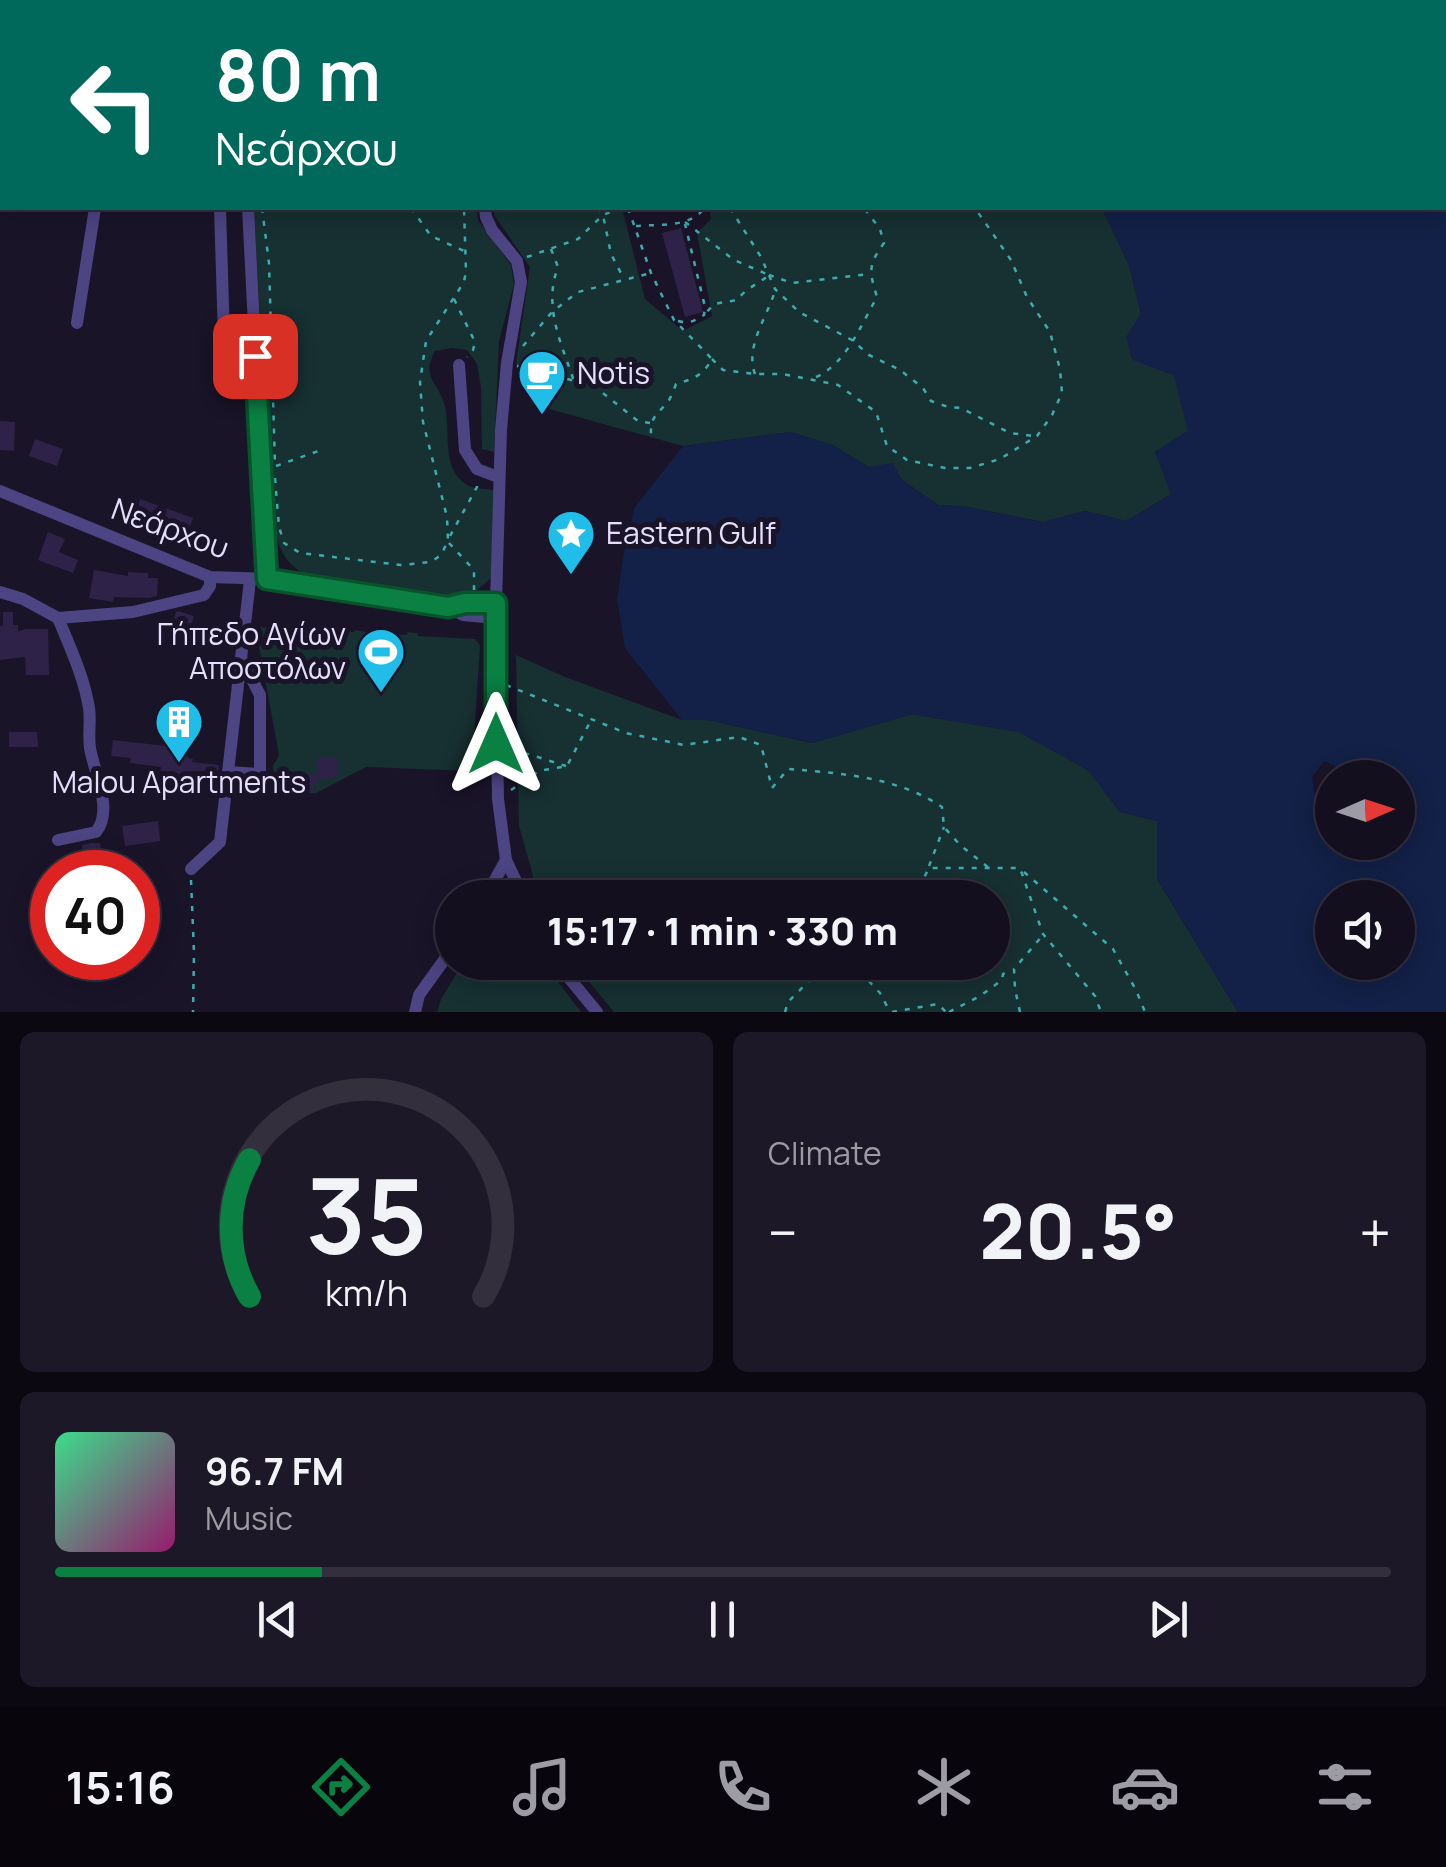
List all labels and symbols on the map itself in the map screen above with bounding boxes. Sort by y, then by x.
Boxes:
pin [213,314,298,399]
cafe icon: Notis [516,348,568,416]
place label: Notis [577,352,650,393]
street label: Νεάρχου [106,487,235,568]
place icon: Eastern Gulf [545,508,597,576]
place label: Eastern Gulf [606,512,776,553]
place label: Γήπεδο Αγίων Αποστόλων [157,613,346,688]
sports icon: Γήπεδο Αγίων Αποστόλων [355,626,407,694]
position arrow [444,692,548,796]
building icon: Malou Apartments [153,696,205,764]
north arrow [1315,760,1415,860]
place label: Malou Apartments [52,761,306,802]
speed limit sign: 40 [30,850,160,980]

